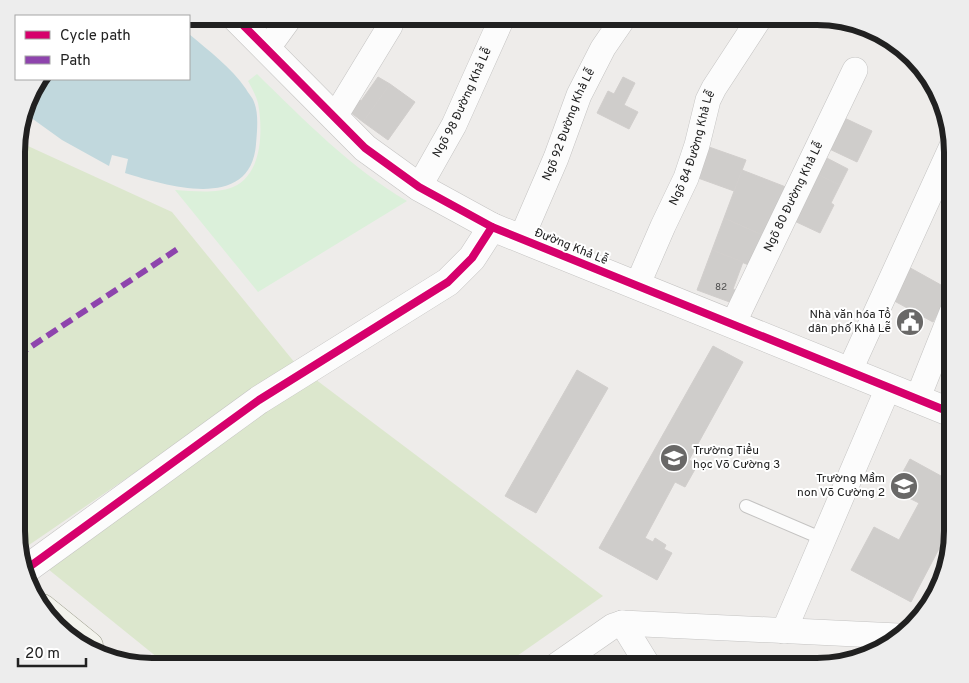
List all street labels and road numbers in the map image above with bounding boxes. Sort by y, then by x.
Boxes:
street label: Ngõ 98 Đường Khả Lễ [429,45,496,161]
street label: Ngõ 92 Đường Khả Lễ [539,66,599,184]
street label: Ngõ 84 Đường Khả Lễ [666,88,719,208]
street label: Ngõ 80 Đường Khả Lễ [761,139,827,255]
street label: Đường Khả Lễ [532,225,610,269]

